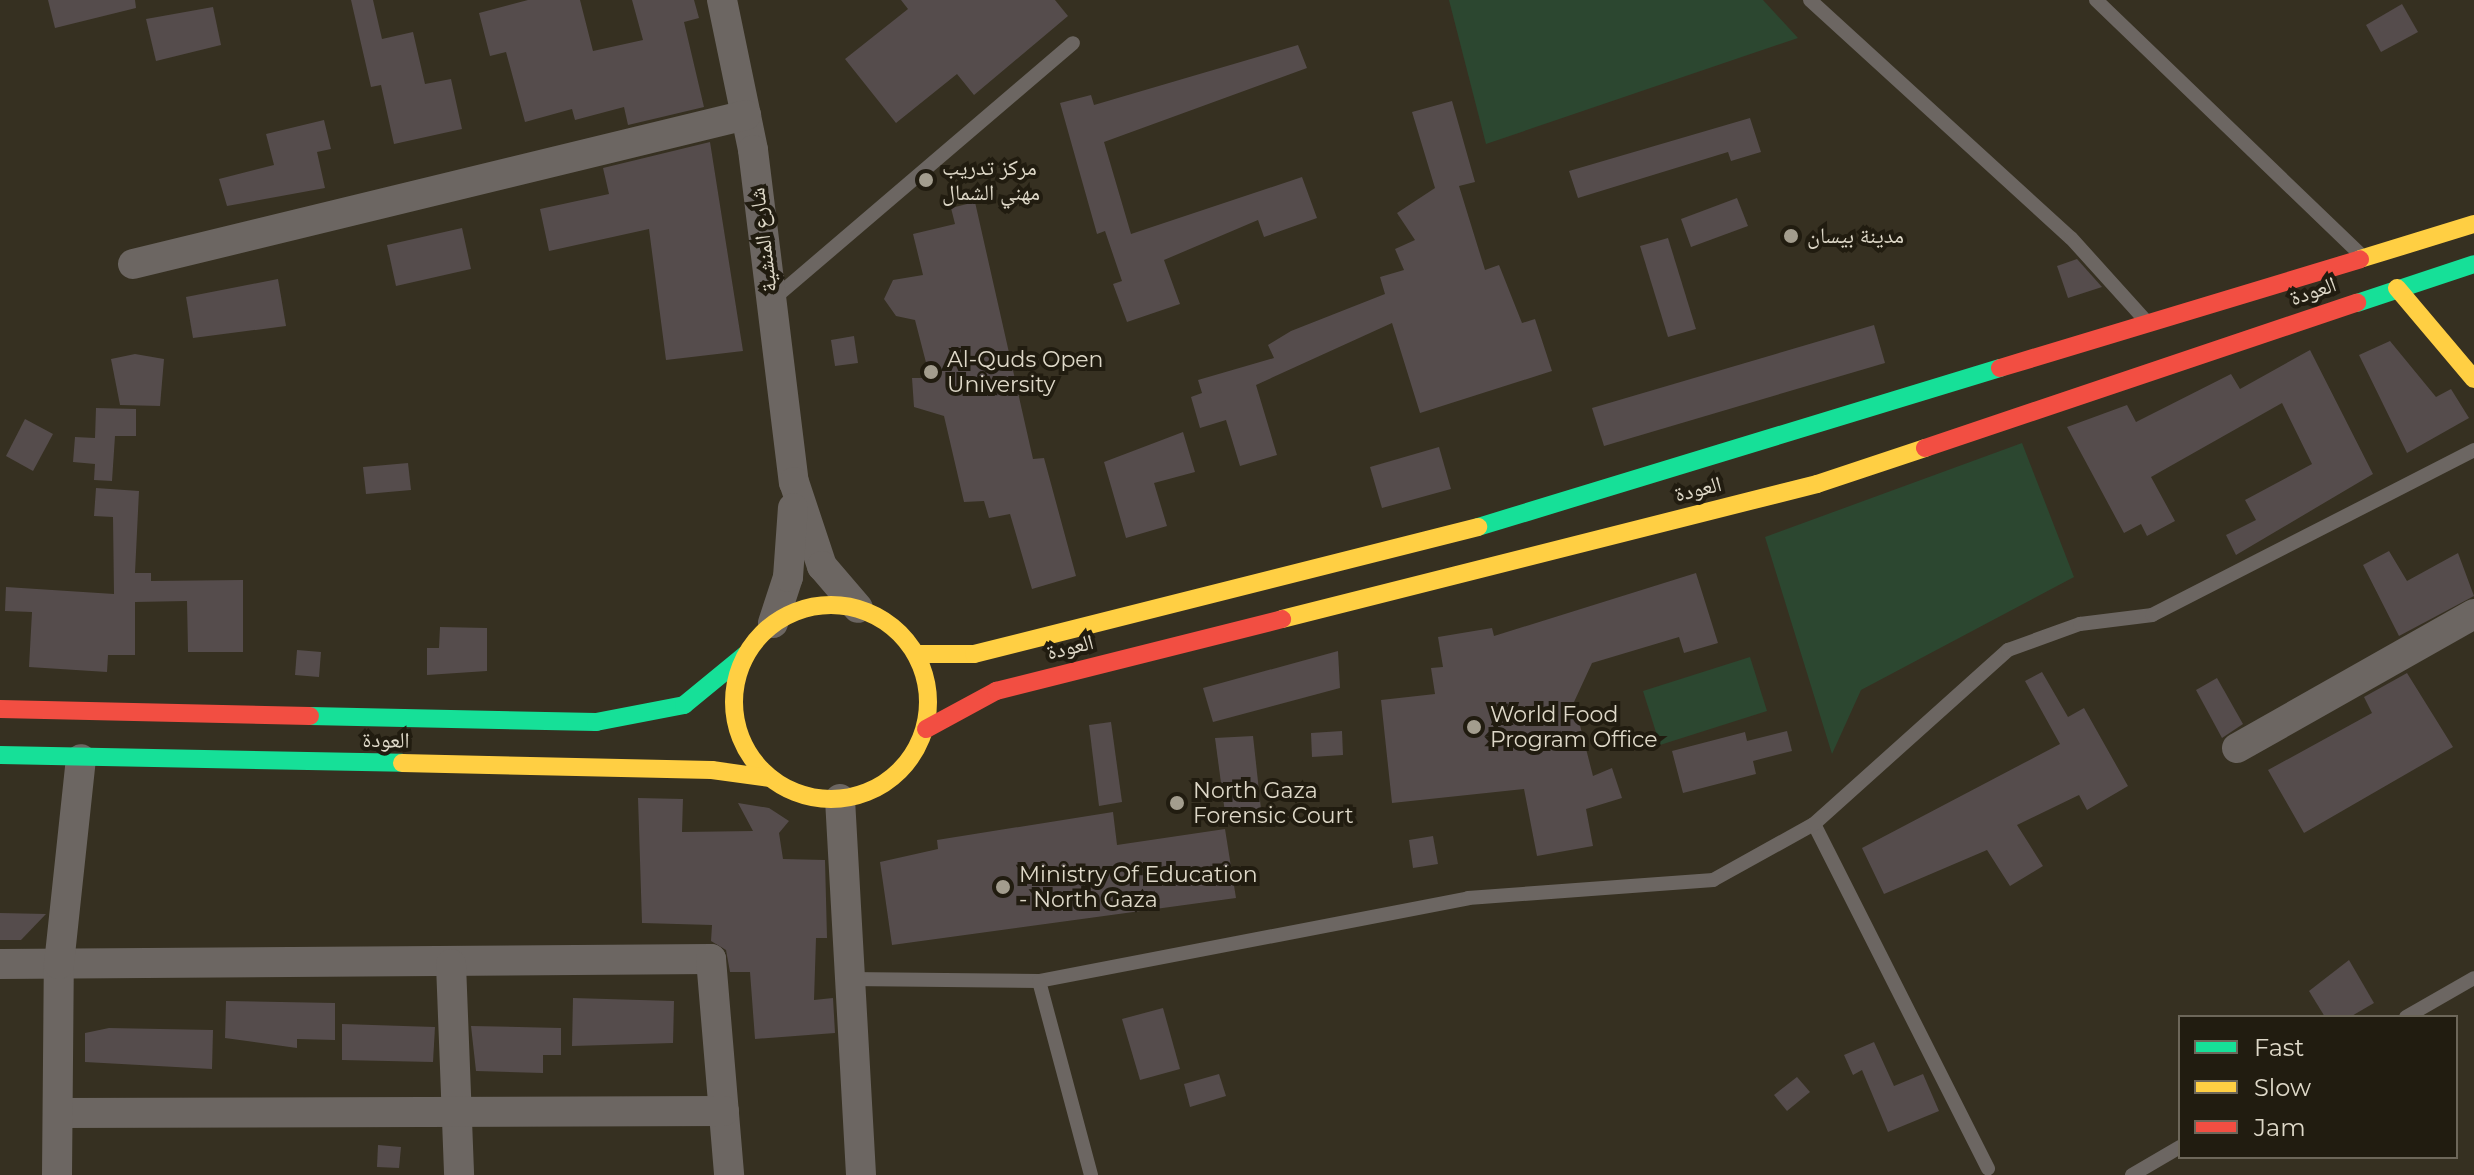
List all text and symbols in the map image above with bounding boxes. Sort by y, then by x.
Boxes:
place label: مركز تدريب مهني الشمال [942,154,1040,206]
marker: مركز تدريب مهني الشمال [917,171,935,189]
street label: شارع المنشية [743,186,783,294]
place label: مدينة بيسان [1807,223,1904,249]
marker: مدينة بيسان [1782,227,1800,245]
street label: العودة [2286,271,2340,311]
place label: Al-Quds Open University [947,346,1103,398]
marker: Al-Quds Open University [922,363,940,381]
street label: العودة [1672,470,1724,508]
street label: العودة [1044,628,1096,666]
place label: World Food Program Office [1490,701,1658,752]
marker: World Food Program Office [1465,718,1483,736]
street label: العودة [362,726,410,754]
place label: North Gaza Forensic Court [1193,777,1354,828]
marker: North Gaza Forensic Court [1168,794,1186,812]
place label: Ministry Of Education - North Gaza [1019,861,1258,912]
marker: Ministry Of Education - North Gaza [994,878,1012,896]
legend [2178,1015,2458,1159]
text: Fast [2254,1033,2304,1062]
text: Slow [2254,1073,2311,1102]
text: Jam [2254,1113,2306,1142]

